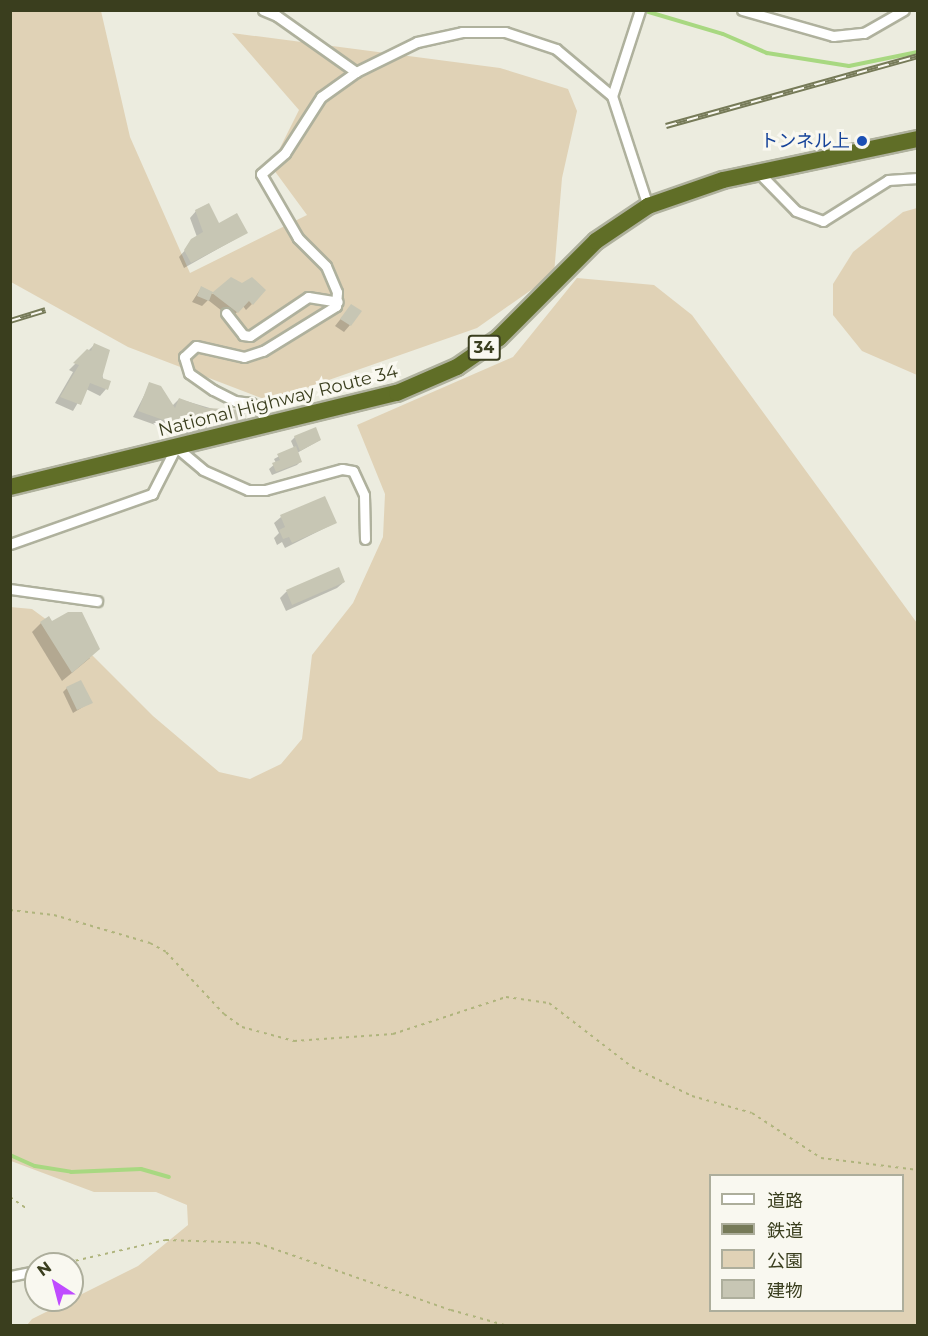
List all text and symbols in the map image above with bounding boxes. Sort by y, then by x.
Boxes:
place label: トンネル上 [760,130,850,152]
marker: トンネル上 [855,134,869,148]
road number: 34 [468,335,500,361]
street label: National Highway Route 34 [156,361,400,441]
legend [709,1174,904,1312]
text: 道路 [767,1190,803,1212]
text: 鉄道 [767,1220,803,1242]
text: 公園 [767,1250,803,1272]
north arrow [24,1252,84,1312]
text: N [33,1257,55,1280]
text: 建物 [767,1280,803,1302]

